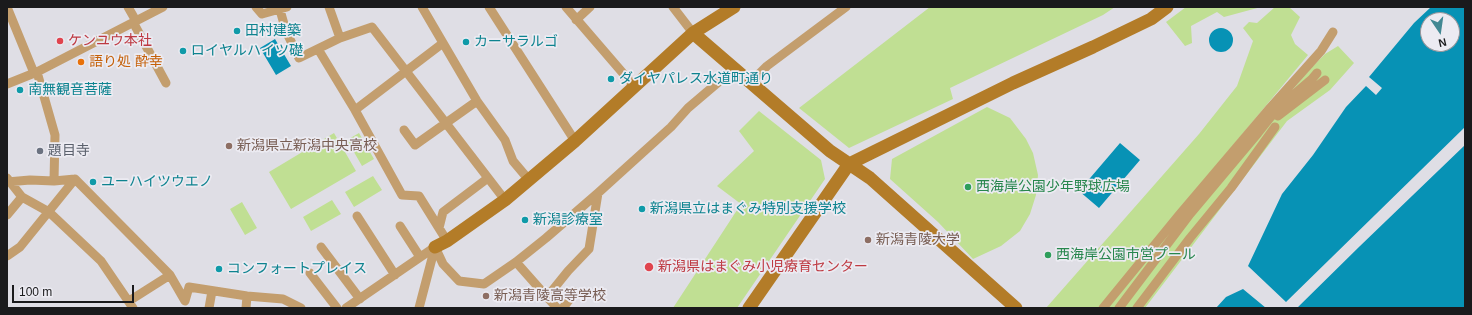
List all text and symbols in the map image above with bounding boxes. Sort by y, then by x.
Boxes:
north arrow [1420,12,1460,52]
place label: 田村建築 [245,23,301,39]
marker: 田村建築 [232,26,242,36]
place label: ケンユウ本社 [68,33,152,49]
place label: カーサラルゴ [474,34,558,50]
marker: ケンユウ本社 [55,36,65,46]
text: N [1437,36,1448,49]
marker: カーサラルゴ [461,37,471,47]
place label: ロイヤルハイツ礎 [191,43,303,59]
marker: ロイヤルハイツ礎 [178,46,188,56]
place label: 語り処 酔幸 [89,54,163,70]
marker: 語り処 酔幸 [76,57,86,67]
place label: ダイヤパレス水道町通り [619,71,773,87]
marker: ダイヤパレス水道町通り [606,74,616,84]
place label: 南無観音菩薩 [28,82,112,98]
marker: 南無観音菩薩 [15,85,25,95]
place label: 新潟県立新潟中央高校 [237,138,377,154]
marker: 新潟県立新潟中央高校 [224,141,234,151]
place label: 題目寺 [48,143,90,159]
marker: 題目寺 [35,146,45,156]
place label: ユーハイツウエノ [101,174,213,190]
marker: ユーハイツウエノ [88,177,98,187]
place label: 西海岸公園少年野球広場 [976,179,1130,195]
marker: 西海岸公園少年野球広場 [963,182,973,192]
place label: 新潟県立はまぐみ特別支援学校 [650,201,846,217]
marker: 新潟県立はまぐみ特別支援学校 [637,204,647,214]
place label: 新潟診療室 [533,212,603,228]
marker: 新潟診療室 [520,215,530,225]
place label: 新潟青陵大学 [876,232,960,248]
marker: 新潟青陵大学 [863,235,873,245]
place label: 西海岸公園市営プール [1056,247,1196,263]
marker: 西海岸公園市営プール [1043,250,1053,260]
place label: 新潟県はまぐみ小児療育センター [658,259,868,275]
place label: コンフォートプレイス [227,261,367,277]
marker: 新潟県はまぐみ小児療育センター [643,261,655,273]
marker: コンフォートプレイス [214,264,224,274]
scale bar [14,277,136,303]
text: 100 m [19,285,52,299]
place label: 新潟青陵高等学校 [494,288,606,304]
marker: 新潟青陵高等学校 [481,291,491,301]

